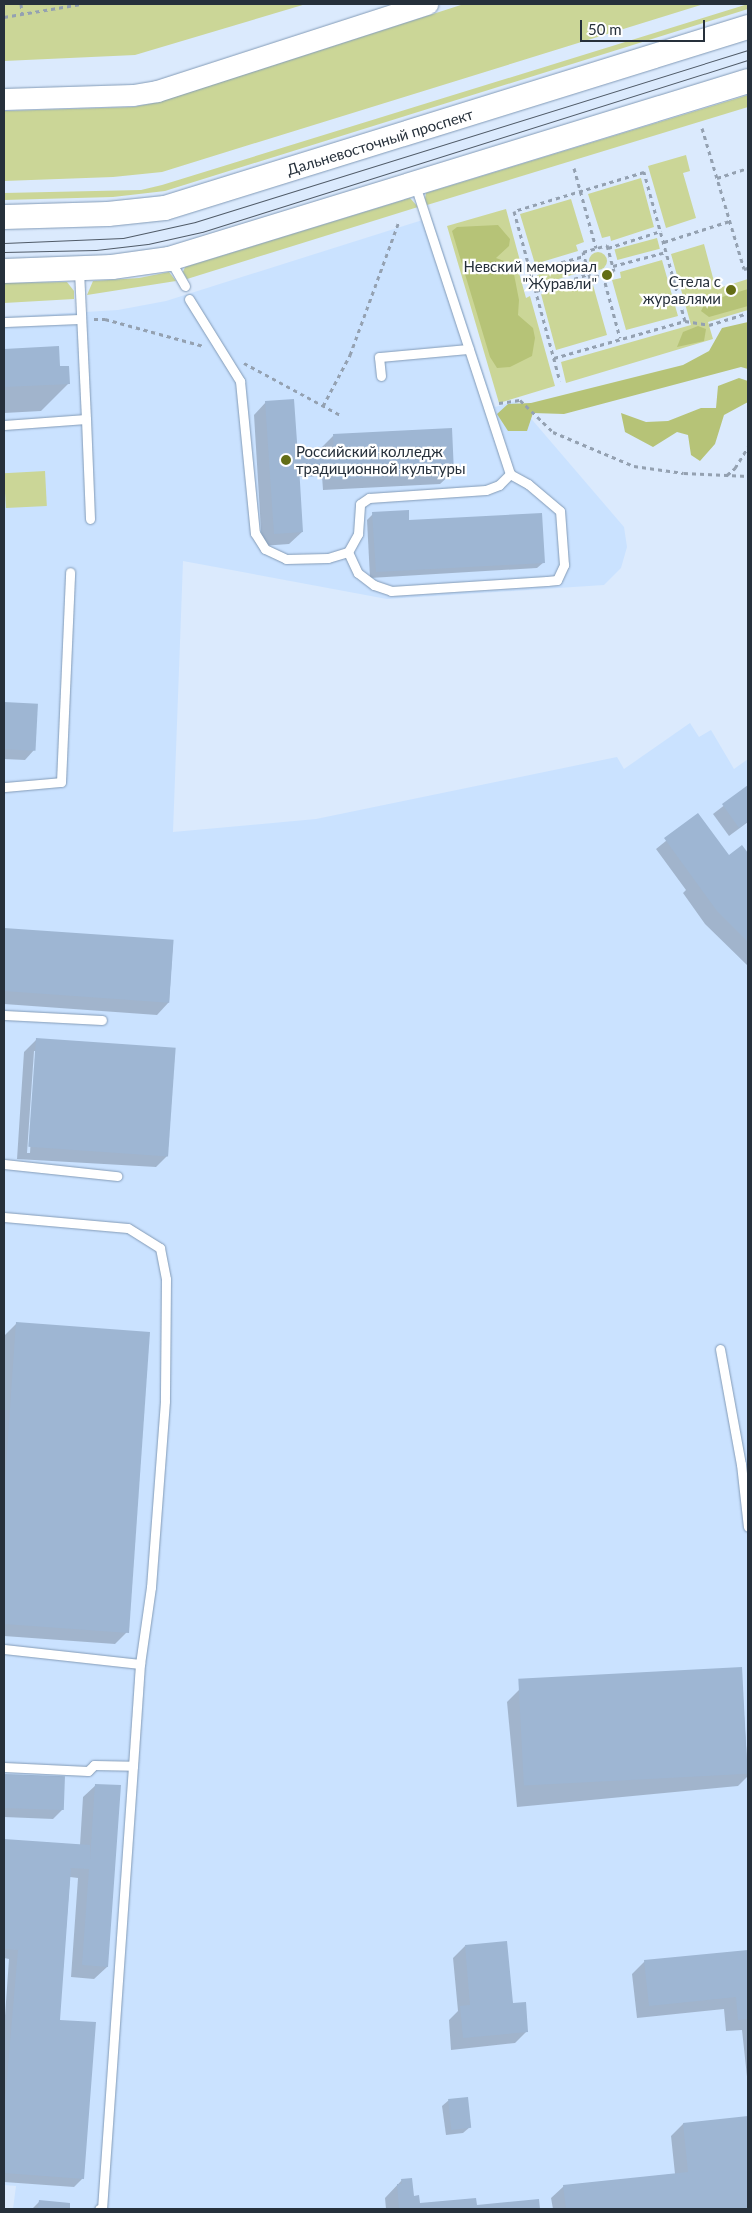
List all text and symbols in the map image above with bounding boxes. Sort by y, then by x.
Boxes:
scale bar [582,10,707,42]
text: 50 m [588,20,622,38]
street label: Дальневосточный проспект [285,105,475,179]
place label: Невский мемориал "Журавли" [464,257,597,292]
marker: Невский мемориал "Журавли" [601,269,613,281]
place label: Стела с журавлями [643,272,721,307]
marker: Стела с журавлями [725,284,737,296]
place label: Российский колледж традиционной культуры [296,442,466,477]
marker: Российский колледж традиционной культуры [280,454,292,466]

